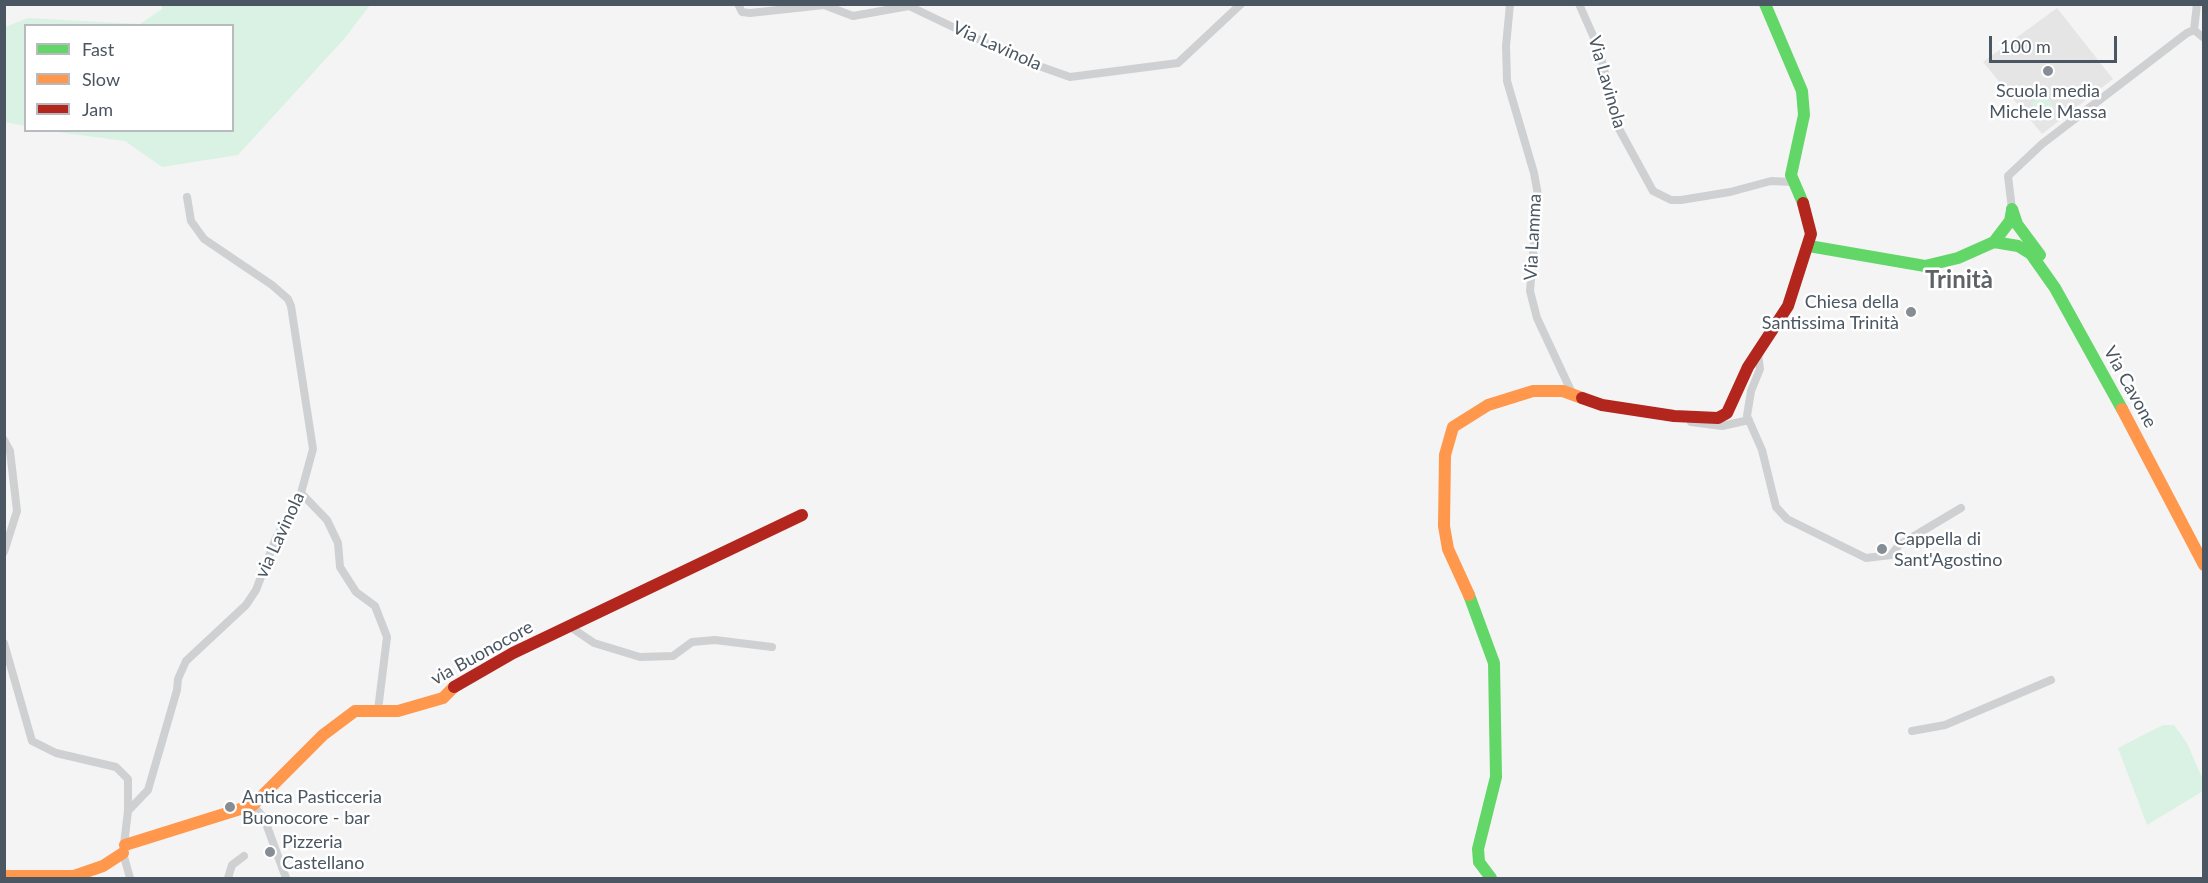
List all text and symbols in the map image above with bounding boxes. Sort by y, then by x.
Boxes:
street label: Via Lavinola [949,17,1045,75]
legend [24,24,234,132]
scale bar [1992,24,2120,62]
street label: Via Lavinola [1584,33,1630,131]
text: 100 m [2000,35,2051,57]
text: Fast [82,38,114,60]
marker: Scuola media Michele Massa [2041,64,2055,78]
text: Slow [82,68,120,90]
place label: Scuola media Michele Massa [1989,80,2107,122]
text: Jam [82,98,113,120]
street label: Via Lamma [1520,193,1546,281]
district label: Trinità [1925,266,1993,294]
place label: Chiesa della Santissima Trinità [1762,291,1899,334]
marker: Chiesa della Santissima Trinità [1904,305,1918,319]
street label: Via Cavone [2099,343,2161,431]
street label: via Lavinola [251,489,309,581]
place label: Cappella di Sant'Agostino [1894,528,2002,570]
marker: Cappella di Sant'Agostino [1875,542,1889,556]
street label: via Buonocore [427,616,537,690]
place label: Antica Pasticceria Buonocore - bar [242,786,382,828]
marker: Antica Pasticceria Buonocore - bar [223,800,237,814]
place label: Pizzeria Castellano [282,831,364,874]
marker: Pizzeria Castellano [263,845,277,859]

